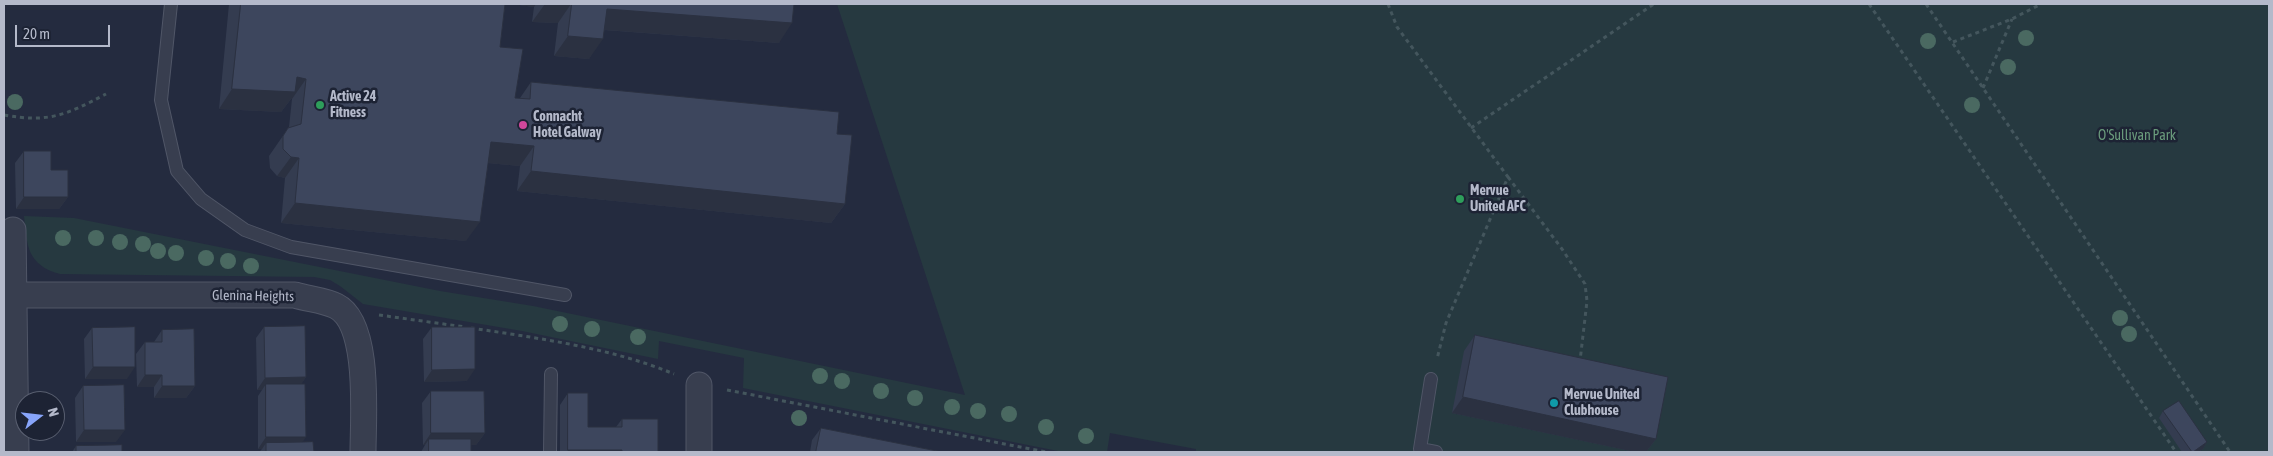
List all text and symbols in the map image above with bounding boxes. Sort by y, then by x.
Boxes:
scale bar [18,15,112,47]
text: 20 m [23,25,50,42]
place label: Active 24 Fitness [330,89,376,121]
marker: Active 24 Fitness [314,99,326,111]
place label: Connacht Hotel Galway [533,109,602,142]
marker: Connacht Hotel Galway [517,119,529,131]
park label: O'Sullivan Park [2098,128,2176,144]
place label: Mervue United AFC [1470,183,1526,216]
marker: Mervue United AFC [1454,193,1466,205]
street label: Glenina Heights [212,287,294,305]
place label: Mervue United Clubhouse [1564,387,1640,420]
north arrow [15,391,65,441]
marker: Mervue United Clubhouse [1548,397,1560,409]
text: N [45,406,62,418]

